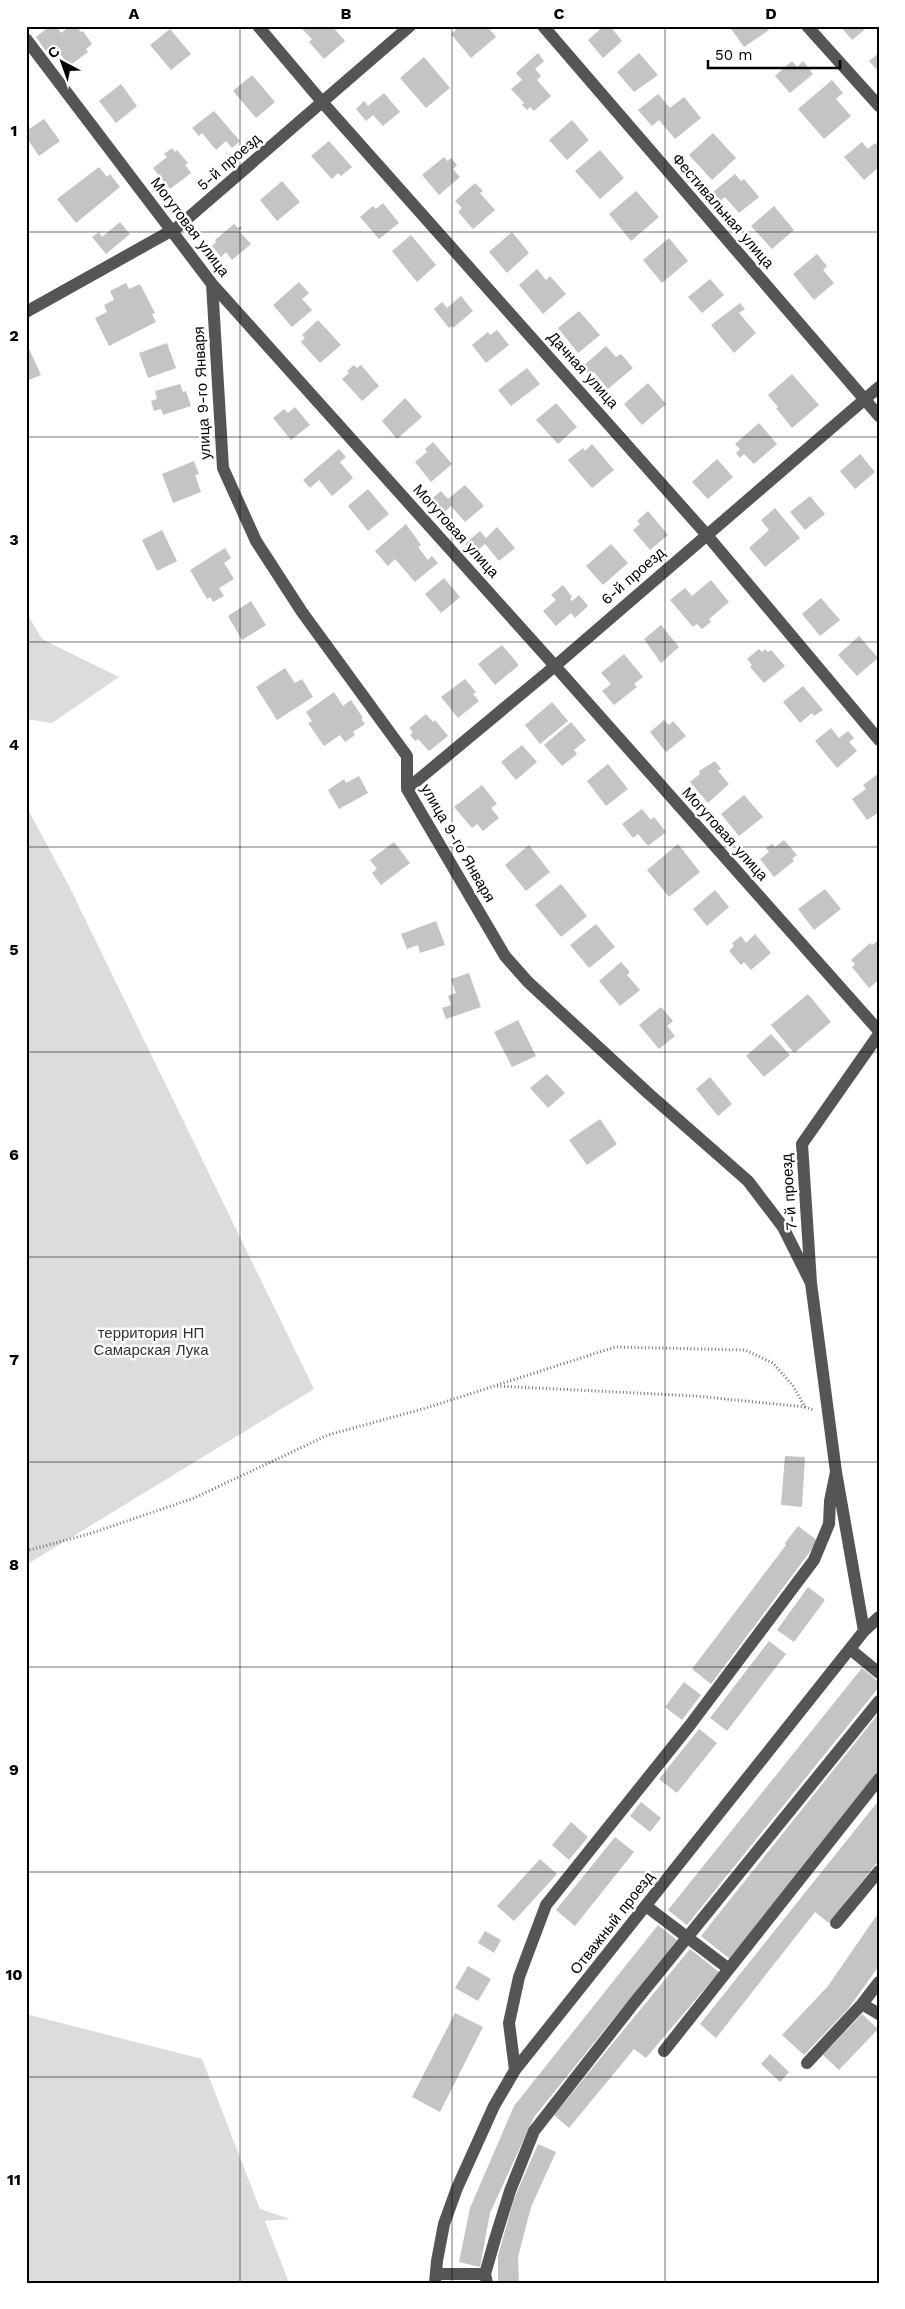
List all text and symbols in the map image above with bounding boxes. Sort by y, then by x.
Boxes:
text: A [129,4,140,23]
text: B [341,4,352,23]
text: C [554,4,565,23]
text: D [765,4,777,23]
north arrow [38,38,88,88]
scale bar [708,38,840,70]
text: С [44,43,63,62]
text: 50 m [715,46,752,64]
text: 1 [11,121,17,140]
street label: 5-й проезд [194,129,265,194]
street label: Фестивальная улица [668,150,778,273]
street label: Могутовая улица [147,174,234,281]
text: 2 [9,326,19,345]
street label: улица 9-го Января [190,326,214,460]
street label: Дачная улица [544,328,623,413]
street label: Могутовая улица [409,481,503,582]
text: 3 [9,530,19,549]
street label: 6-й проезд [598,543,669,609]
text: 4 [9,735,19,754]
street label: улица 9-го Января [417,781,499,905]
street label: Могутовая улица [678,784,772,885]
text: 5 [9,940,19,959]
text: 6 [9,1145,19,1164]
street label: 7-й проезд [777,1153,801,1231]
park label: территория НП Самарская Лука [93,1324,209,1359]
text: 7 [9,1350,19,1369]
text: 8 [9,1555,19,1574]
text: 9 [9,1760,19,1779]
street label: Отважный проезд [566,1868,658,1978]
text: 10 [5,1965,23,1984]
text: 11 [7,2170,21,2189]

